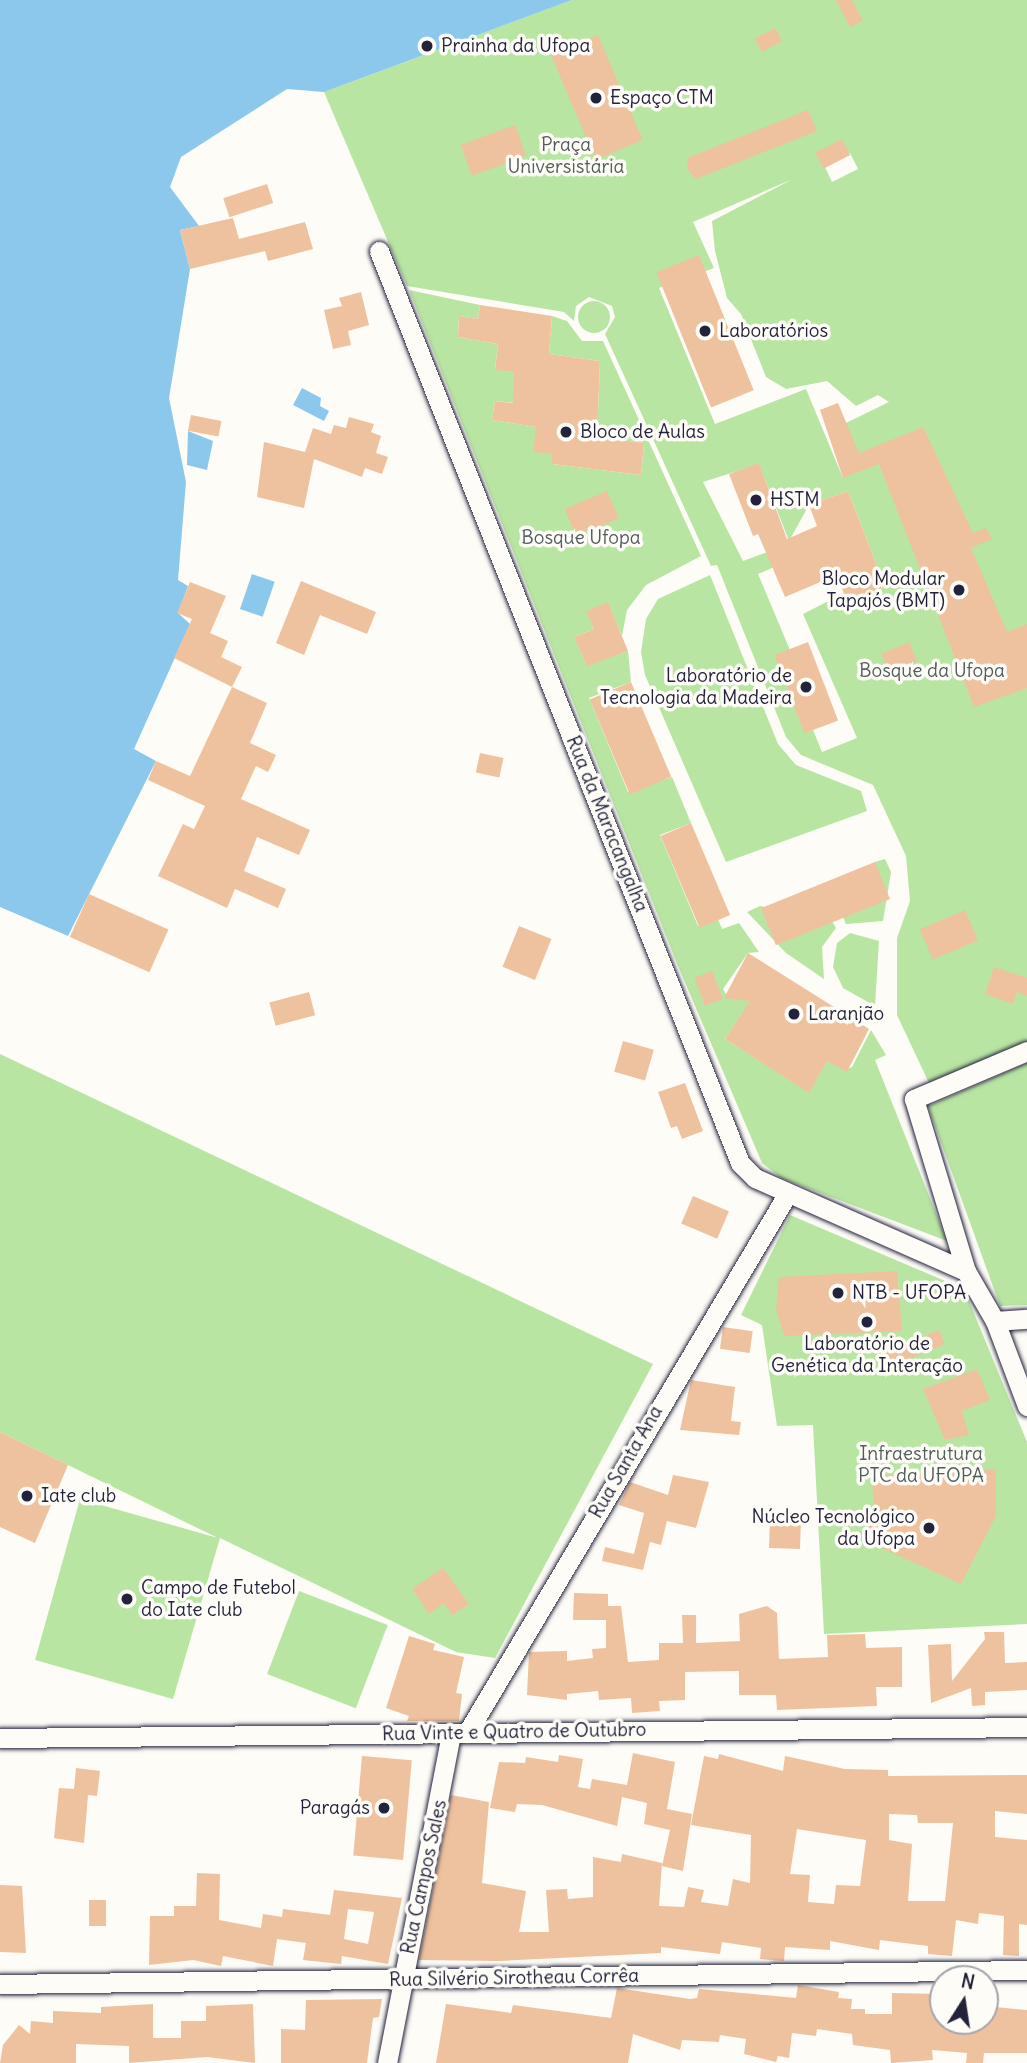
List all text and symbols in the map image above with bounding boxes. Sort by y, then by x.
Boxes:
place label: Prainha da Ufopa [441,35,590,57]
marker: Prainha da Ufopa [419,38,435,54]
place label: Espaço CTM [610,87,714,109]
marker: Espaço CTM [588,90,604,106]
park label: Praça Universistária [508,134,624,178]
place label: Laboratórios [719,320,828,342]
marker: Laboratórios [697,323,713,339]
place label: Bloco de Aulas [580,421,705,443]
marker: Bloco de Aulas [558,424,574,440]
place label: HSTM [770,489,820,511]
marker: HSTM [748,492,764,508]
park label: Bosque Ufopa [521,527,641,549]
place label: Bloco Modular Tapajós (BMT) [822,568,945,612]
marker: Bloco Modular Tapajós (BMT) [951,582,967,598]
park label: Bosque da Ufopa [859,660,1005,682]
place label: Laboratório de Tecnologia da Madeira [600,665,792,709]
marker: Laboratório de Tecnologia da Madeira [798,679,814,695]
street label: Rua da Maracangalha [561,732,653,916]
place label: Laranjão [808,1003,884,1025]
marker: Laranjão [786,1006,802,1022]
place label: NTB - UFOPA [852,1282,966,1304]
marker: NTB - UFOPA [830,1285,846,1301]
marker: Laboratório de Genética da Interação [859,1314,875,1330]
place label: Laboratório de Genética da Interação [771,1333,963,1377]
street label: Rua Santa Ana [585,1402,667,1522]
park label: Infraestrutura PTC da UFOPA [858,1443,984,1487]
place label: Iate club [41,1485,116,1507]
marker: Iate club [19,1488,35,1504]
place label: Núcleo Tecnológico da Ufopa [751,1506,915,1550]
marker: Núcleo Tecnológico da Ufopa [921,1520,937,1536]
place label: Campo de Futebol do Iate club [141,1577,296,1621]
marker: Campo de Futebol do Iate club [119,1591,135,1607]
street label: Rua Vinte e Quatro de Outubro [382,1718,646,1746]
place label: Paragás [300,1797,370,1819]
street label: Rua Campos Sales [396,1798,452,1956]
marker: Paragás [376,1800,392,1816]
street label: Rua Silvério Sirotheau Corrêa [389,1964,639,1992]
north arrow [929,1965,999,2035]
text: N [959,1968,977,1995]

